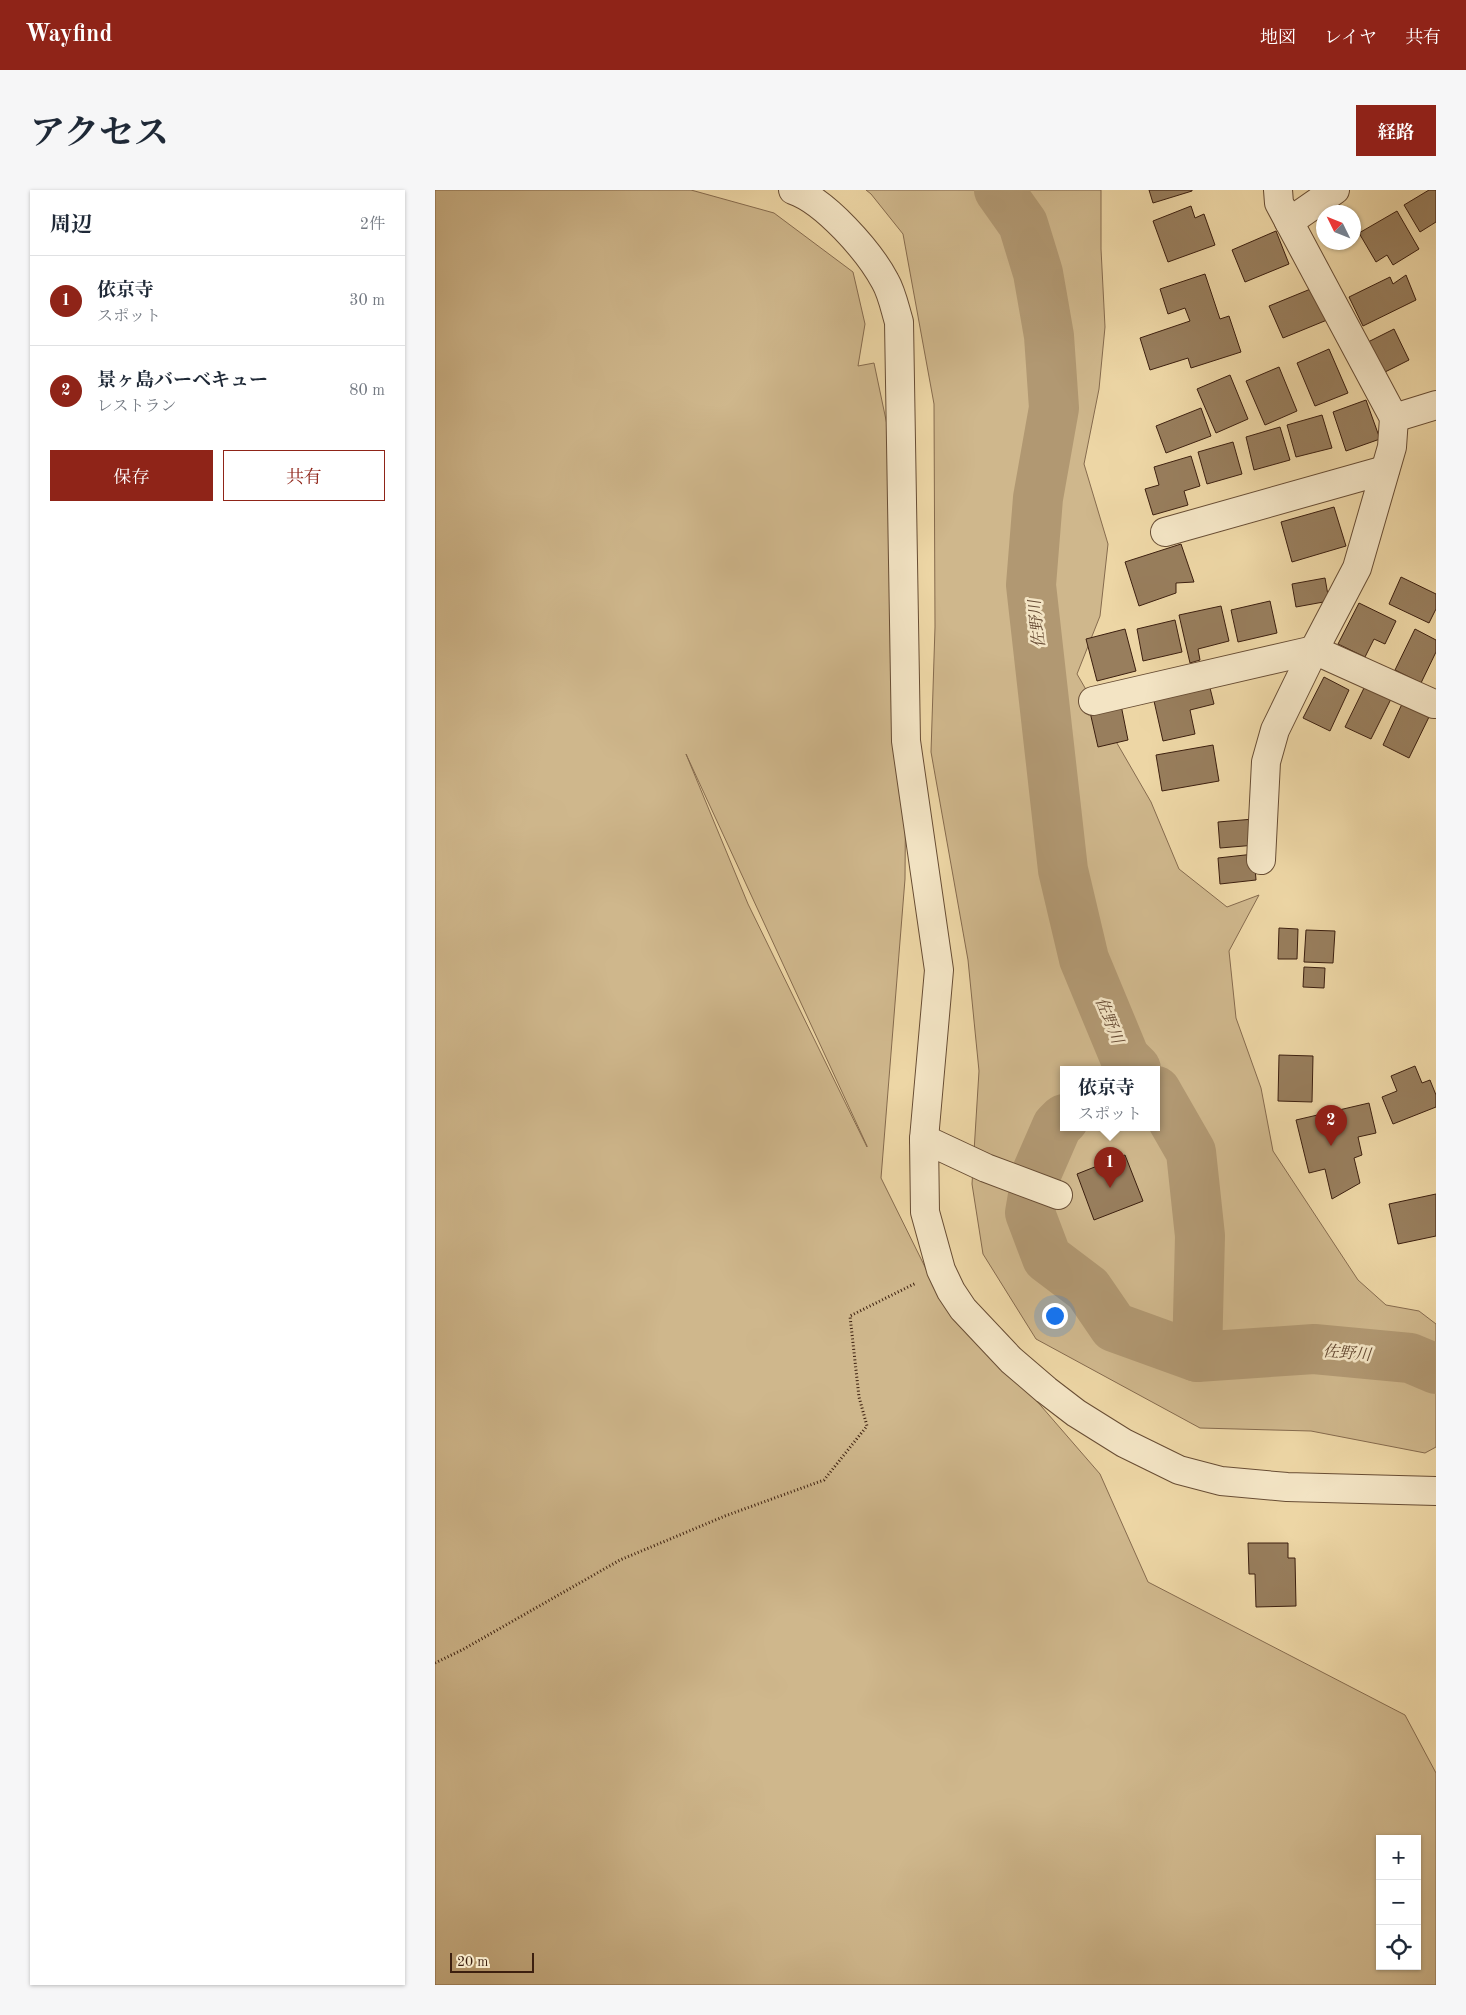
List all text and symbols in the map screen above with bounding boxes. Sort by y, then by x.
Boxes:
text: Wayfind [25,23,112,47]
text: 地図 [1260,29,1296,47]
text: レイヤ [1324,29,1377,47]
text: 共有 [1405,29,1441,47]
button: 経路 [1356,105,1436,156]
text: アクセス [30,117,169,152]
north arrow [1316,205,1361,250]
text: 周辺 [50,215,92,236]
text: 2件 [360,217,385,233]
text: 依京寺 [97,282,154,301]
text: 1 [61,293,71,309]
text: 30 m [349,293,385,309]
text: スポット [97,309,161,325]
text: 景ヶ島バーベキュー [97,372,268,391]
text: 2 [61,383,71,399]
text: 80 m [349,383,385,399]
text: レストラン [97,399,177,415]
button: 保存 [50,450,213,501]
button: 共有 [223,450,385,501]
water label: 佐野川 [1025,597,1048,649]
water label: 佐野川 [1092,995,1127,1048]
popup [1060,1066,1160,1131]
text: 依京寺 [1078,1080,1135,1099]
pin: 2 [1315,1105,1347,1146]
text: スポット [1078,1107,1142,1123]
pin: 1 [1094,1147,1126,1188]
your location [1042,1303,1068,1329]
water label: 佐野川 [1322,1342,1374,1364]
map controls [1376,1835,1421,1970]
button: + [1376,1835,1421,1880]
button: − [1376,1880,1421,1925]
button: locate [1376,1925,1421,1970]
scale bar [450,1950,534,1973]
text: 20 m [457,1955,488,1969]

